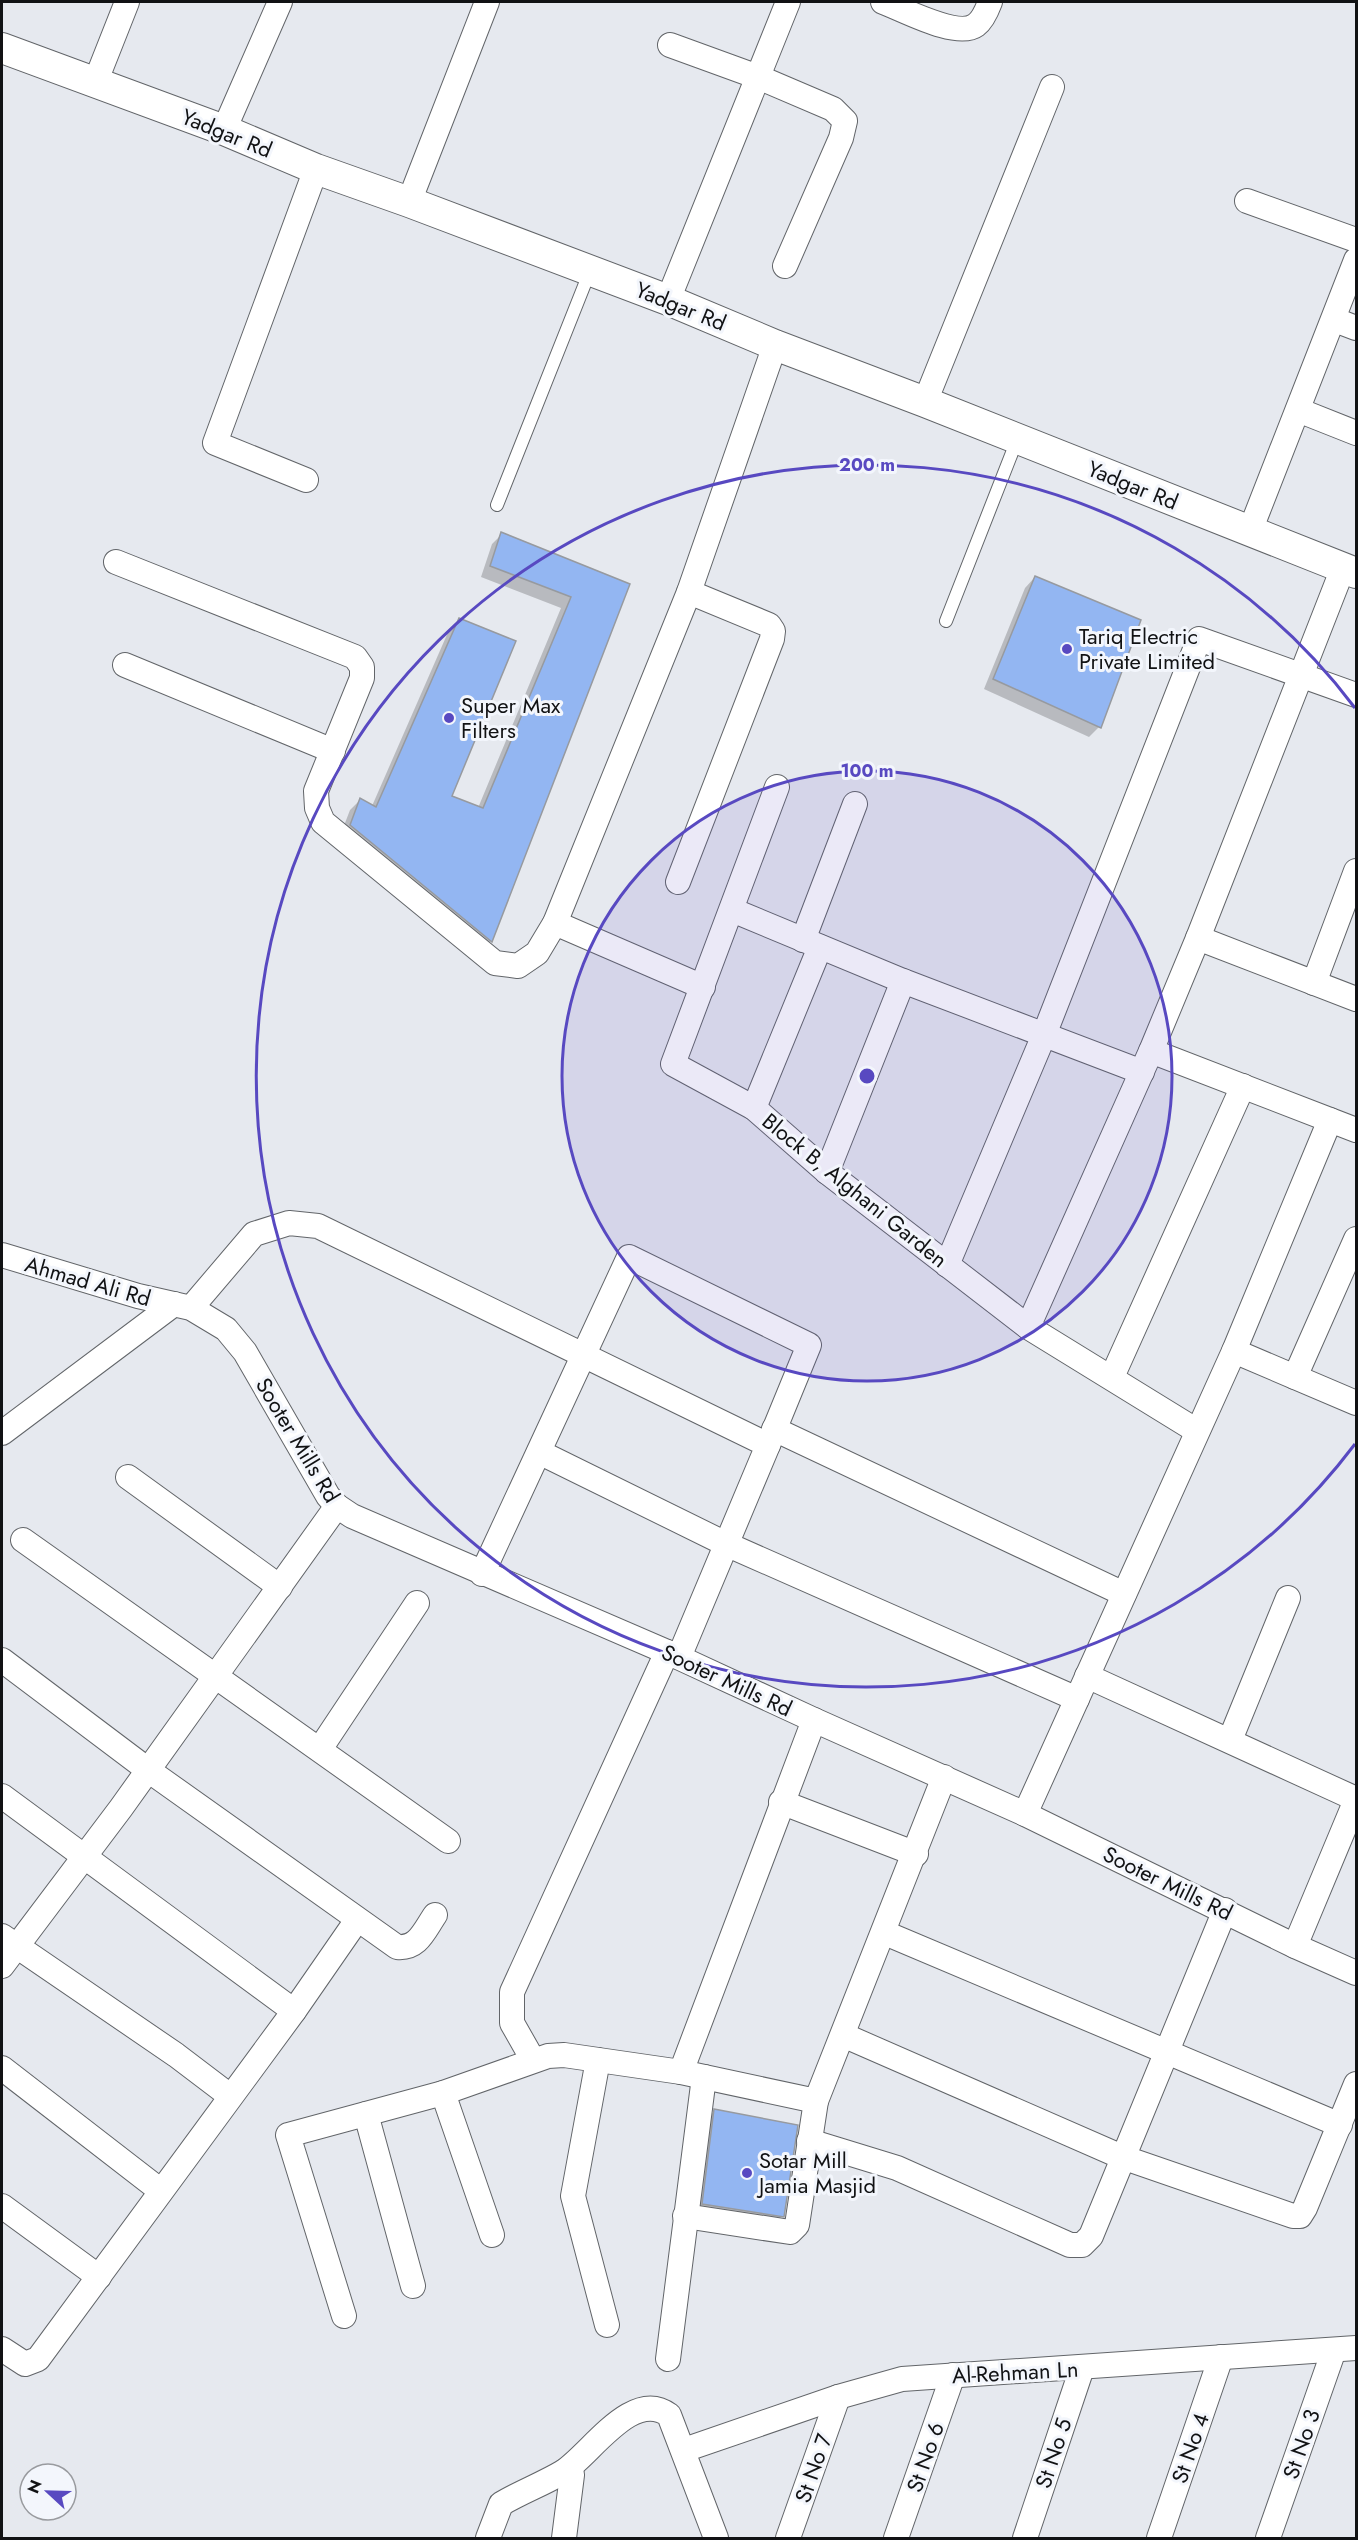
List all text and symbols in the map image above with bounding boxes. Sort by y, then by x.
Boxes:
street label: Yadgar Rd [177,100,277,166]
street label: Yadgar Rd [631,273,731,339]
text: 200 m [839,452,895,478]
street label: Yadgar Rd [1083,452,1183,518]
place label: Tariq Electric Private Limited [1079,620,1215,677]
marker: Tariq Electric Private Limited [1060,642,1074,656]
place label: Super Max Filters [461,689,561,746]
marker: Super Max Filters [442,711,456,725]
text: 100 m [840,758,894,784]
centre of rings [857,1066,877,1086]
street label: Block B, Alghani Garden [755,1105,955,1275]
street label: Ahmad Ali Rd [21,1248,155,1314]
street label: Sooter Mills Rd [248,1371,348,1509]
street label: Sooter Mills Rd [656,1636,798,1724]
street label: Sooter Mills Rd [1098,1838,1238,1928]
place label: Sotar Mill Jamia Masjid [756,2144,876,2201]
marker: Sotar Mill Jamia Masjid [740,2166,754,2180]
street label: Al-Rehman Ln [951,2353,1079,2391]
street label: St No 3 [1274,2405,1328,2483]
street label: St No 4 [1163,2408,1217,2487]
street label: St No 5 [1027,2414,1079,2492]
street label: St No 6 [898,2418,952,2496]
street label: St No 7 [786,2429,840,2507]
north arrow [18,2462,78,2522]
text: N [22,2476,48,2497]

